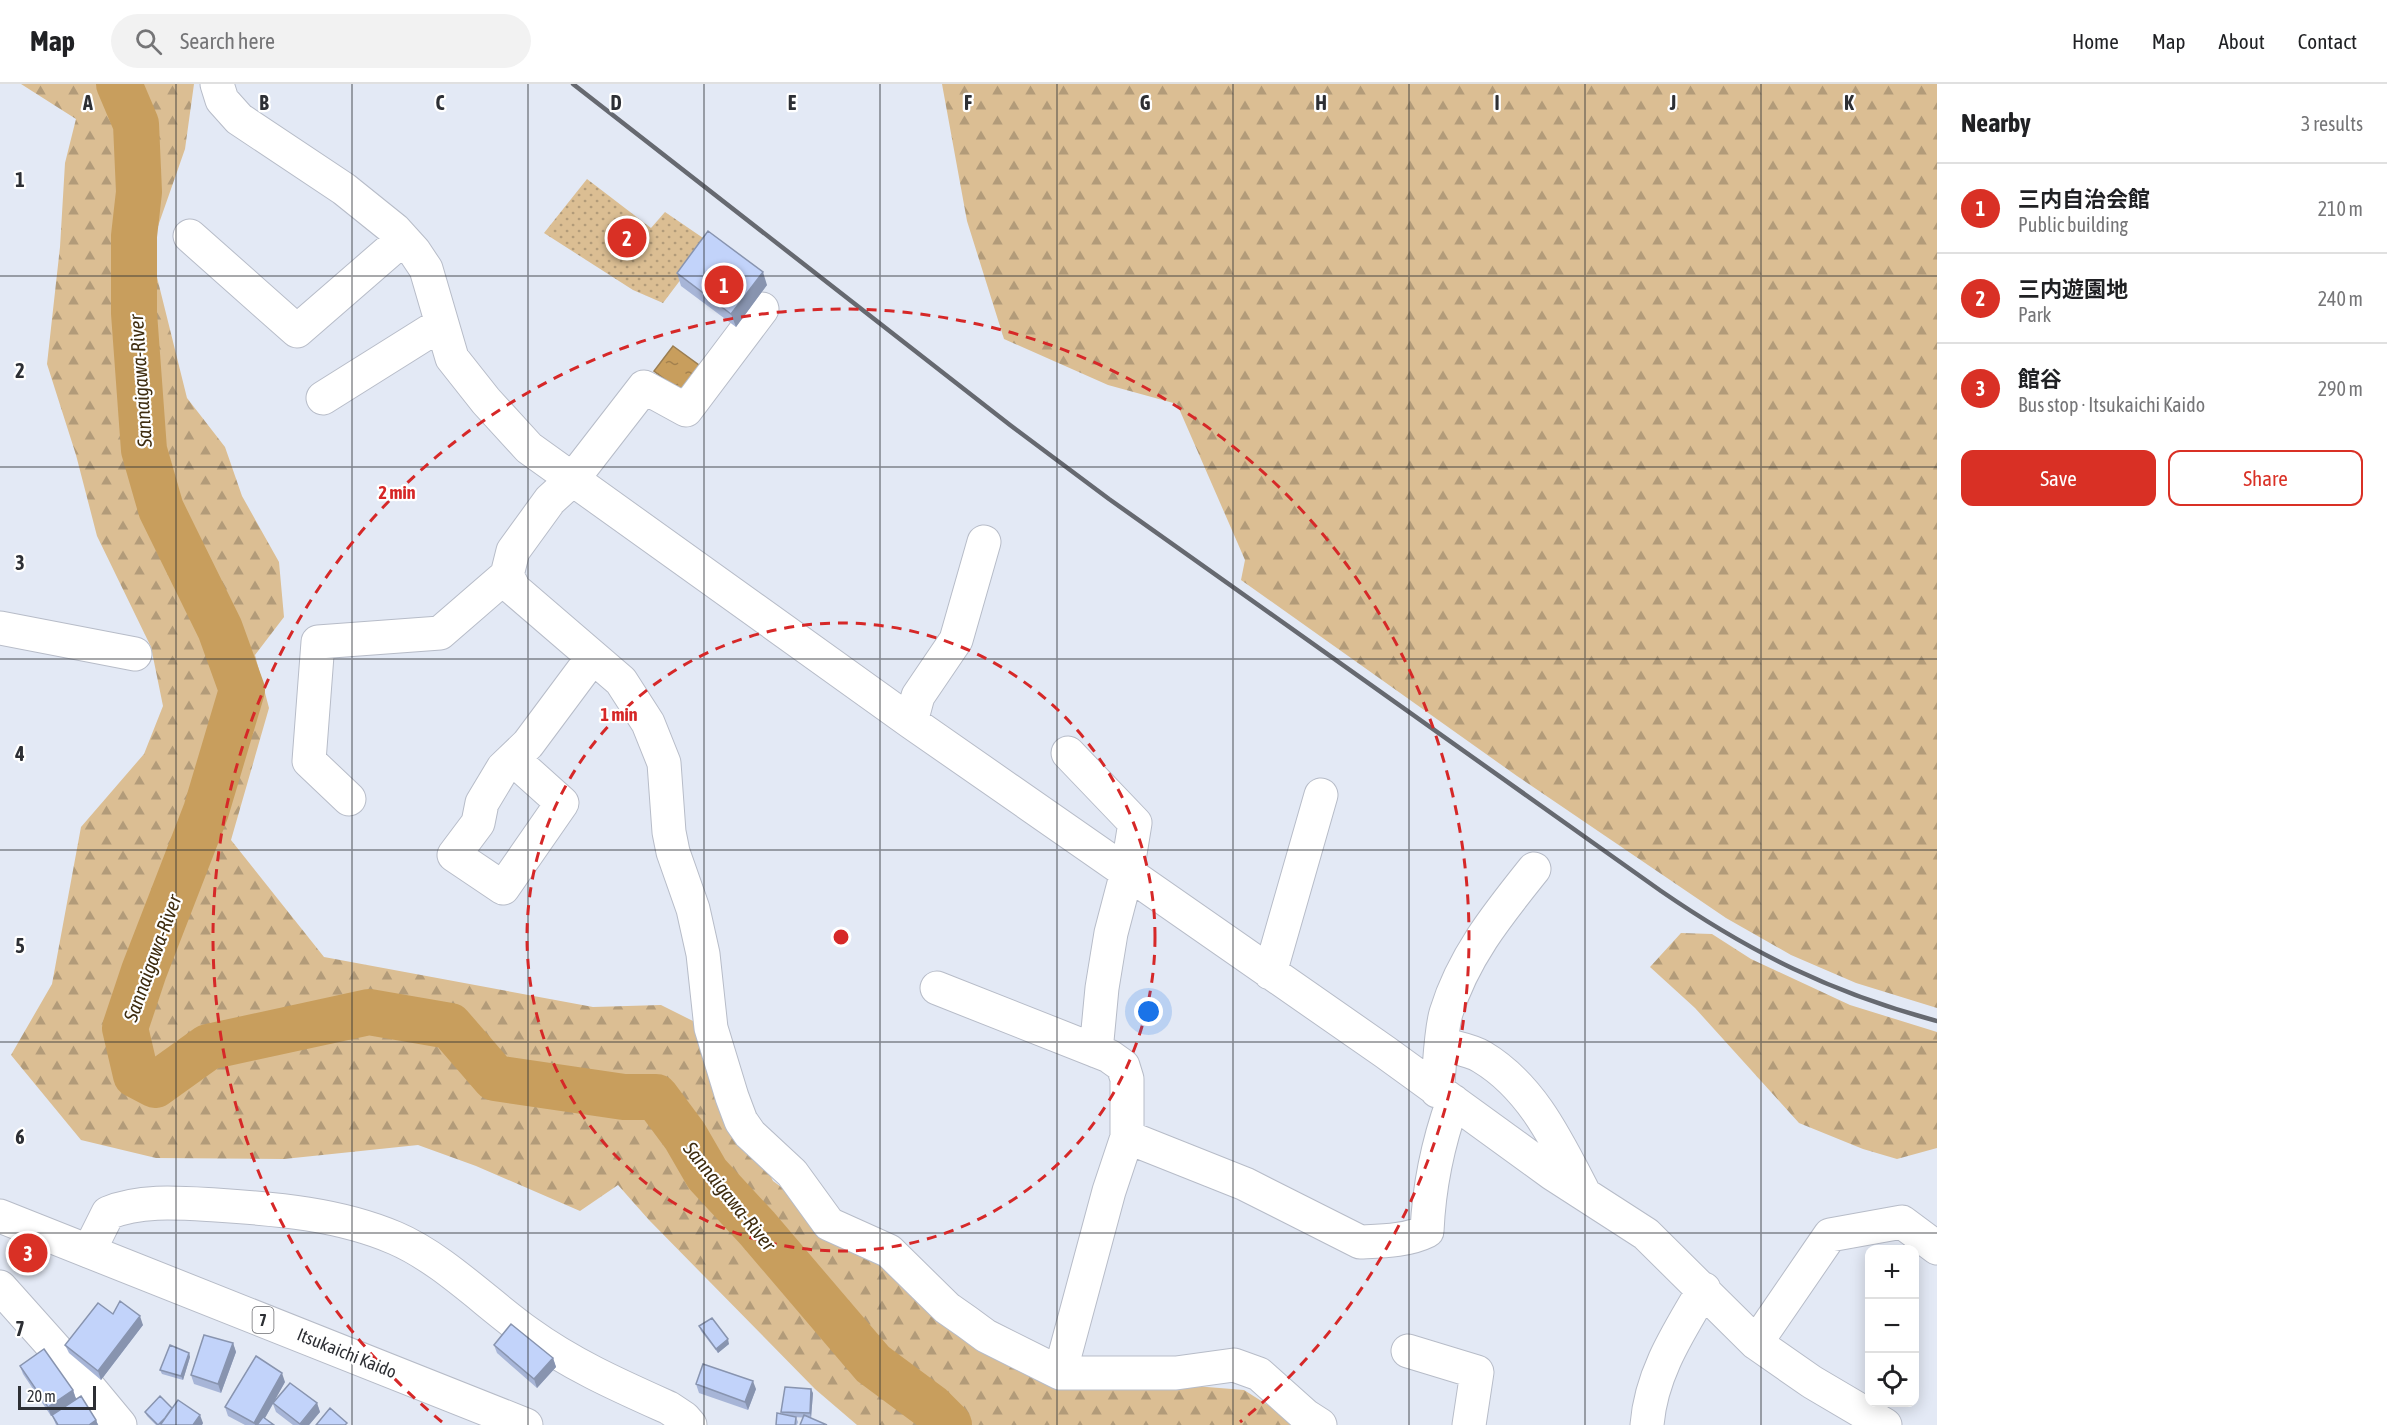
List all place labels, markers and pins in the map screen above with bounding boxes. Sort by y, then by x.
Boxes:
pin: 2 [608,216,646,260]
pin: 1 [704,262,744,308]
centre of rings [831,927,851,947]
pin: 3 [9,1230,48,1276]

